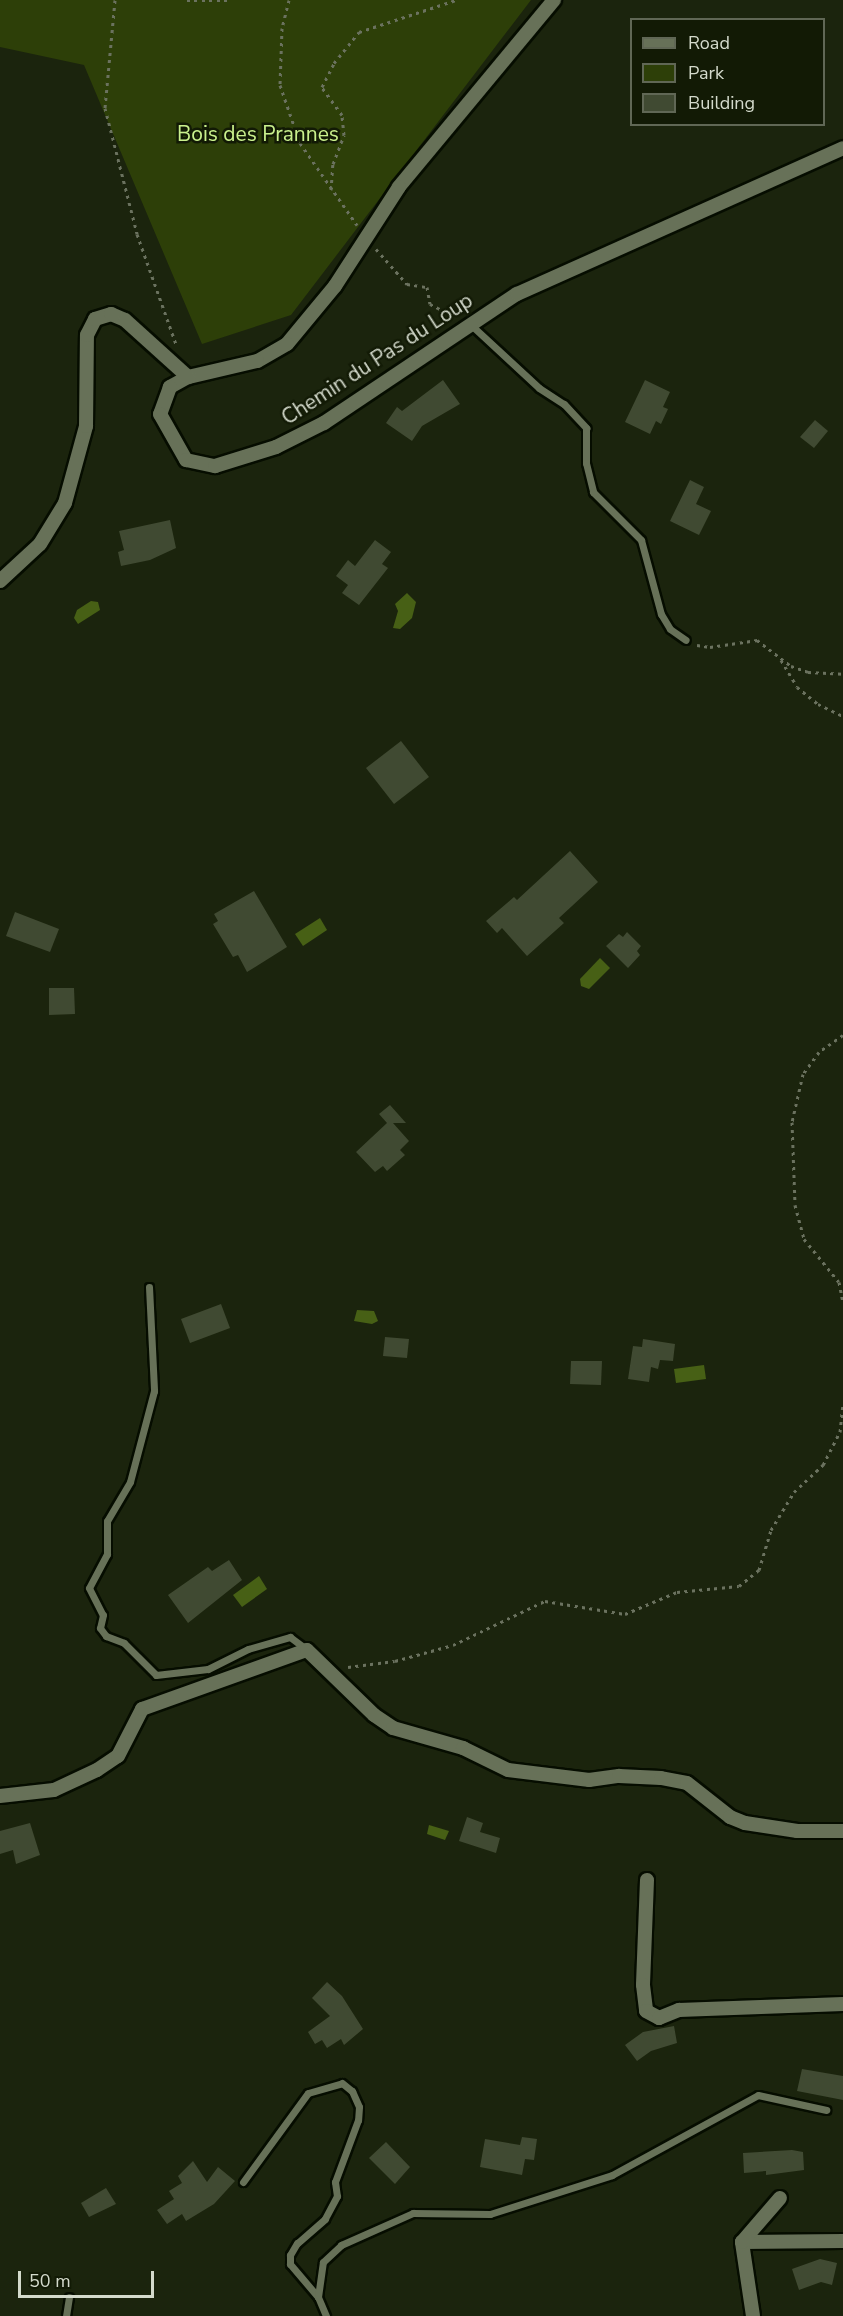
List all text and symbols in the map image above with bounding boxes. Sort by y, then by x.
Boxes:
legend [630,18,825,126]
text: Road [688,31,730,55]
text: Park [688,61,724,85]
text: Building [688,91,755,115]
park label: Bois des Prannes [177,121,339,147]
street label: Chemin du Pas du Loup [277,288,477,430]
scale bar [21,2259,158,2297]
text: 50 m [29,2269,71,2293]

